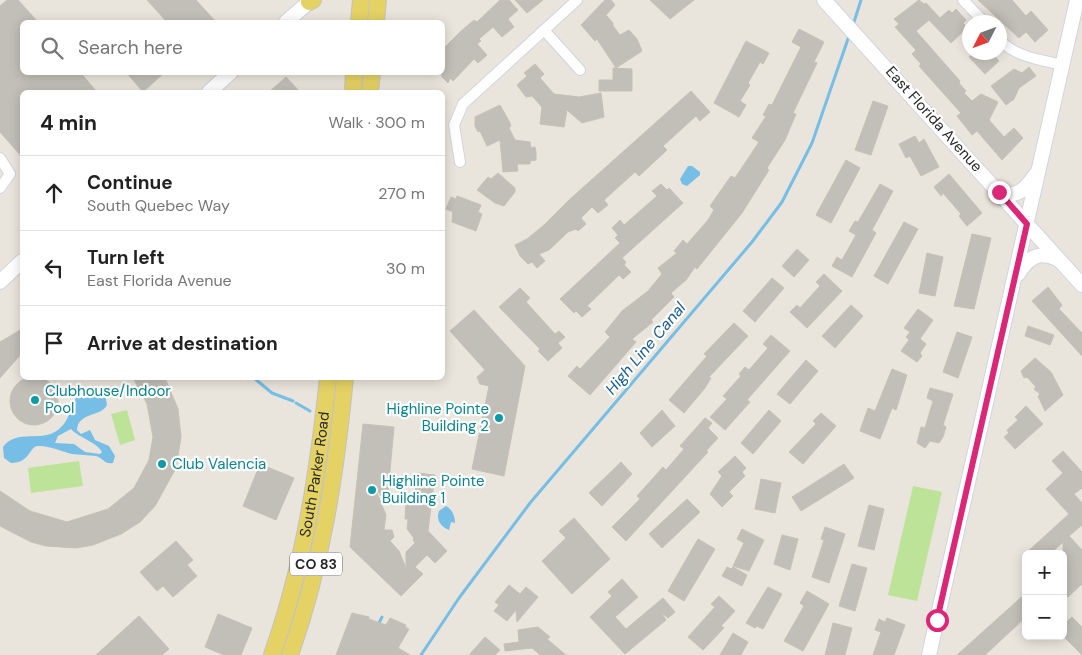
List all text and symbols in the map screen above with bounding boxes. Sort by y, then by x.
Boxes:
north arrow [962,15,1007,60]
search box [20,20,445,75]
icon: search [38,34,66,62]
text: Search here [78,35,183,60]
street label: East Florida Avenue [881,62,987,176]
text: 4 min [40,109,97,137]
text: Walk · 300 m [328,112,425,133]
text: Continue [87,170,173,195]
icon: ahead [40,179,68,207]
route end [988,181,1011,204]
text: 270 m [378,183,425,204]
text: South Quebec Way [87,195,230,216]
text: Turn left [87,245,165,270]
icon: left [40,254,68,282]
text: 30 m [386,258,425,279]
text: East Florida Avenue [87,270,232,291]
water label: High Line Canal [601,297,690,399]
icon: arrive [40,329,68,357]
text: Arrive at destination [87,331,278,356]
place label: Clubhouse/Indoor Pool [45,381,171,418]
marker: Clubhouse/Indoor Pool [29,394,41,406]
place label: Highline Pointe Building 2 [387,399,489,436]
street label: South Parker Road [295,410,334,539]
marker: Highline Pointe Building 2 [493,412,505,424]
place label: Club Valencia [172,454,266,474]
marker: Club Valencia [156,458,168,470]
place label: Highline Pointe Building 1 [382,471,484,508]
marker: Highline Pointe Building 1 [366,484,378,496]
map controls [1022,550,1067,640]
button: + [1022,550,1067,595]
road number: CO 83 [290,552,342,576]
button: − [1022,595,1067,640]
route start [926,609,949,632]

